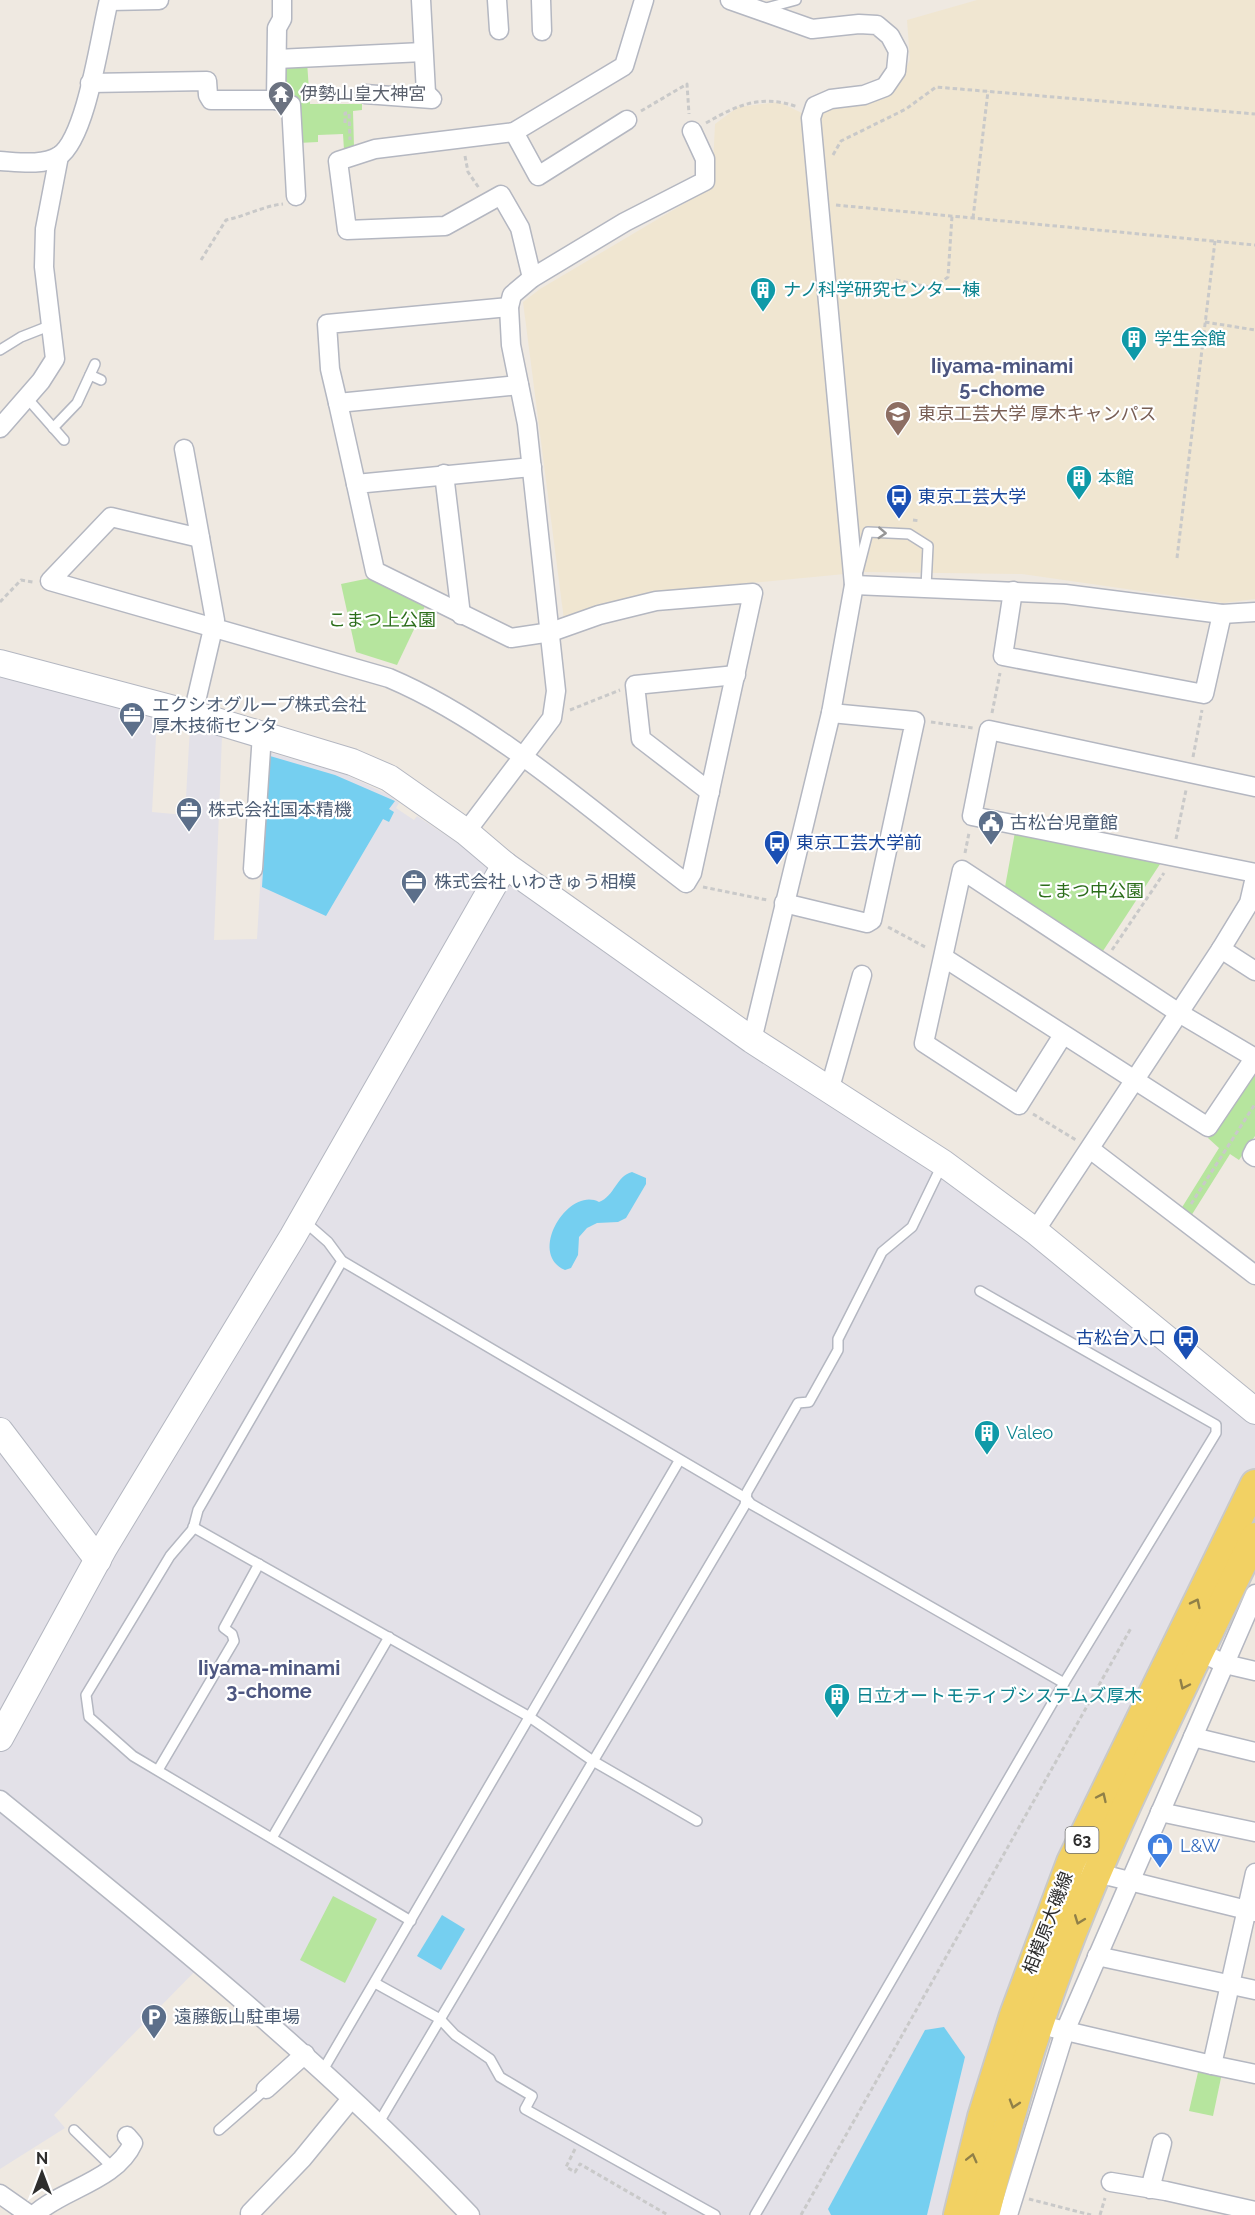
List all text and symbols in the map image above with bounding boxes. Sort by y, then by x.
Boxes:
temple icon: 伊勢山皇大神宮 [266,79,296,117]
place label: 伊勢山皇大神宮 [300,83,426,104]
building icon: ナノ科学研究センター棟 [748,275,778,313]
place label: ナノ科学研究センター棟 [783,279,980,300]
building icon: 学生会館 [1119,324,1149,362]
place label: 学生会館 [1154,328,1226,349]
district label: Iiyama-minami 5-chome [931,354,1073,401]
school or university icon: 東京工芸大学 厚木キャンパス [883,399,913,437]
place label: 東京工芸大学 厚木キャンパス [918,403,1157,424]
building icon: 本館 [1064,463,1094,501]
place label: 本館 [1098,467,1134,488]
bus stop icon: 東京工芸大学 [884,482,914,520]
place label: 東京工芸大学 [918,486,1026,507]
one-way arrow [878,526,887,539]
park label: こまつ上公園 [328,609,436,630]
place label: エクシオグループ株式会社 厚木技術センタ [152,694,367,736]
office icon: エクシオグループ株式会社 厚木技術センタ [117,700,147,738]
office icon: 株式会社国本精機 [174,795,204,833]
place label: 株式会社国本精機 [208,799,352,820]
public building icon: 古松台児童館 [976,808,1006,846]
place label: 古松台児童館 [1010,812,1118,833]
bus stop icon: 東京工芸大学前 [762,828,792,866]
place label: 東京工芸大学前 [796,832,922,853]
office icon: 株式会社 いわきゅう相模 [399,867,429,905]
place label: 株式会社 いわきゅう相模 [434,871,637,892]
park label: こまつ中公園 [1036,880,1144,901]
bus stop icon: 古松台入口 [1171,1323,1201,1361]
place label: 古松台入口 [1076,1327,1166,1348]
building icon: Valeo [972,1418,1002,1456]
place label: Valeo [1006,1422,1054,1443]
one-way arrow [1189,1599,1201,1610]
district label: Iiyama-minami 3-chome [198,1656,340,1703]
one-way arrow [1180,1678,1192,1689]
building icon: 日立オートモティブシステムズ厚木 [822,1681,852,1719]
place label: 日立オートモティブシステムズ厚木 [856,1685,1142,1706]
one-way arrow [1094,1793,1106,1804]
road number: 63 [1066,1827,1098,1853]
shop icon: L&W [1145,1831,1175,1869]
place label: L&W [1180,1835,1221,1856]
street label: 相模原大磯線 [1018,1869,1077,1977]
one-way arrow [1074,1914,1086,1925]
parking icon: 遠藤飯山駐車場 [139,2002,169,2040]
place label: 遠藤飯山駐車場 [174,2006,300,2027]
one-way arrow [1009,2098,1021,2109]
north arrow [12,2143,72,2203]
text: N [36,2149,48,2168]
one-way arrow [965,2153,978,2163]

